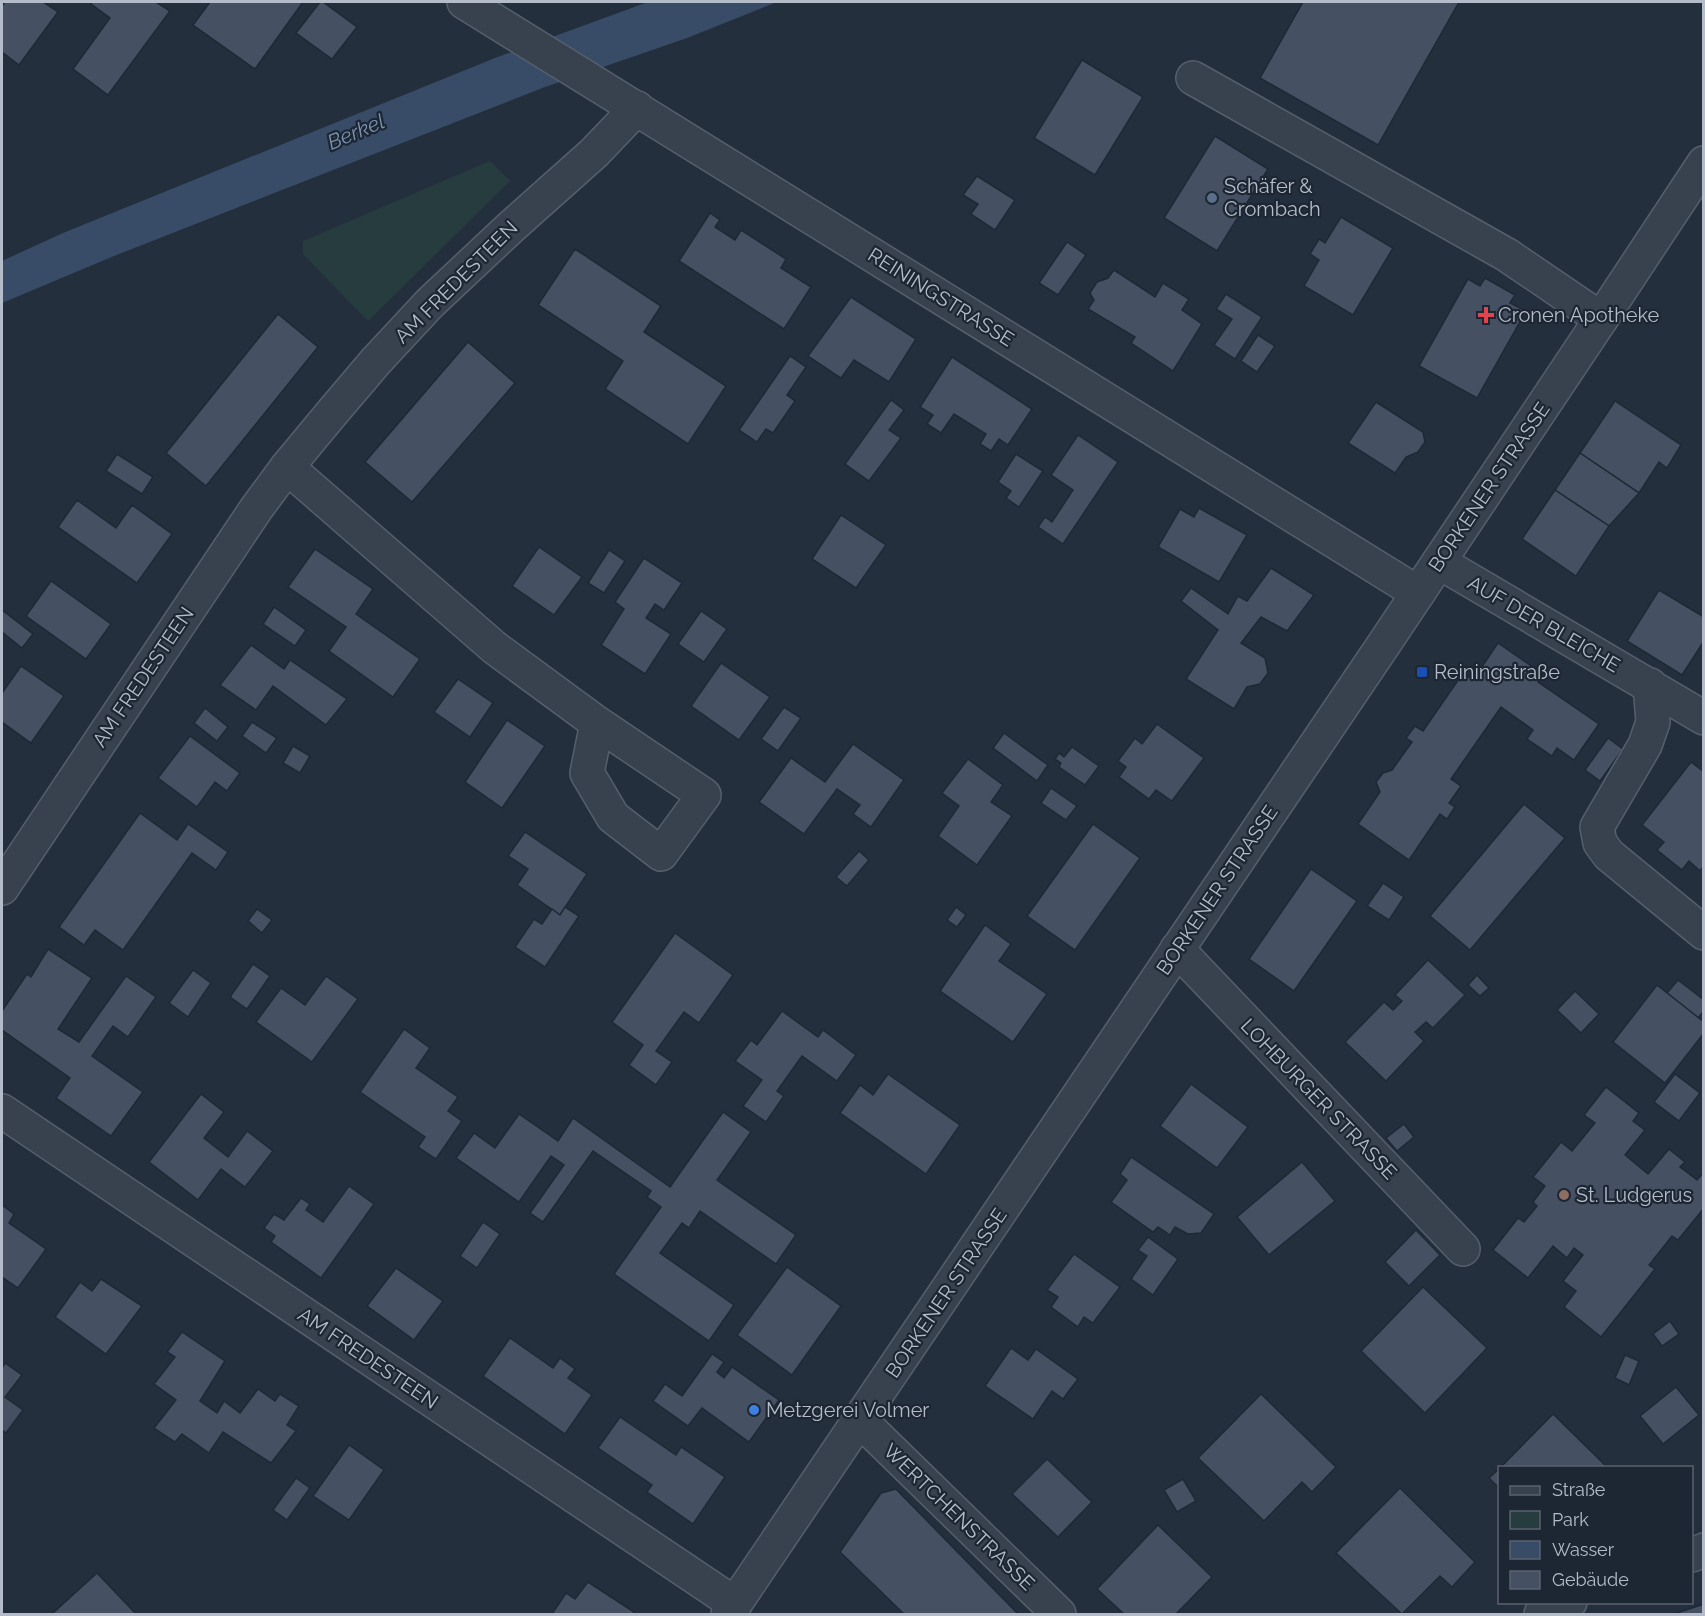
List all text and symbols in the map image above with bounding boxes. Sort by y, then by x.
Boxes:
water label: Berkel [323,108,388,155]
place label: Schäfer & Crombach [1224,174,1321,221]
marker: Schäfer & Crombach [1205,191,1219,205]
street label: AM FREDESTEEN [390,216,522,348]
street label: REININGSTRASSE [864,242,1018,352]
place label: Cronen Apotheke [1498,303,1660,327]
marker: Cronen Apotheke [1479,308,1493,322]
street label: BORKENER STRASSE [1423,398,1555,576]
street label: AUF DER BLEICHE [1464,571,1624,677]
street label: AM FREDESTEEN [87,602,199,752]
place label: Reiningstraße [1434,660,1560,684]
marker: Reiningstraße [1415,665,1429,679]
street label: BORKENER STRASSE [1151,801,1283,979]
street label: LOHBURGER STRASSE [1236,1014,1402,1184]
place label: St. Ludgerus [1576,1183,1692,1207]
marker: St. Ludgerus [1557,1188,1571,1202]
street label: BORKENER STRASSE [880,1204,1012,1382]
street label: AM FREDESTEEN [293,1302,443,1414]
place label: Metzgerei Volmer [766,1398,929,1422]
marker: Metzgerei Volmer [747,1403,761,1417]
street label: WERTCHENSTRASSE [878,1439,1040,1595]
legend [1498,1466,1693,1604]
text: Straße [1552,1479,1606,1500]
text: Park [1552,1509,1589,1530]
text: Wasser [1552,1539,1615,1560]
text: Gebäude [1552,1569,1629,1590]

